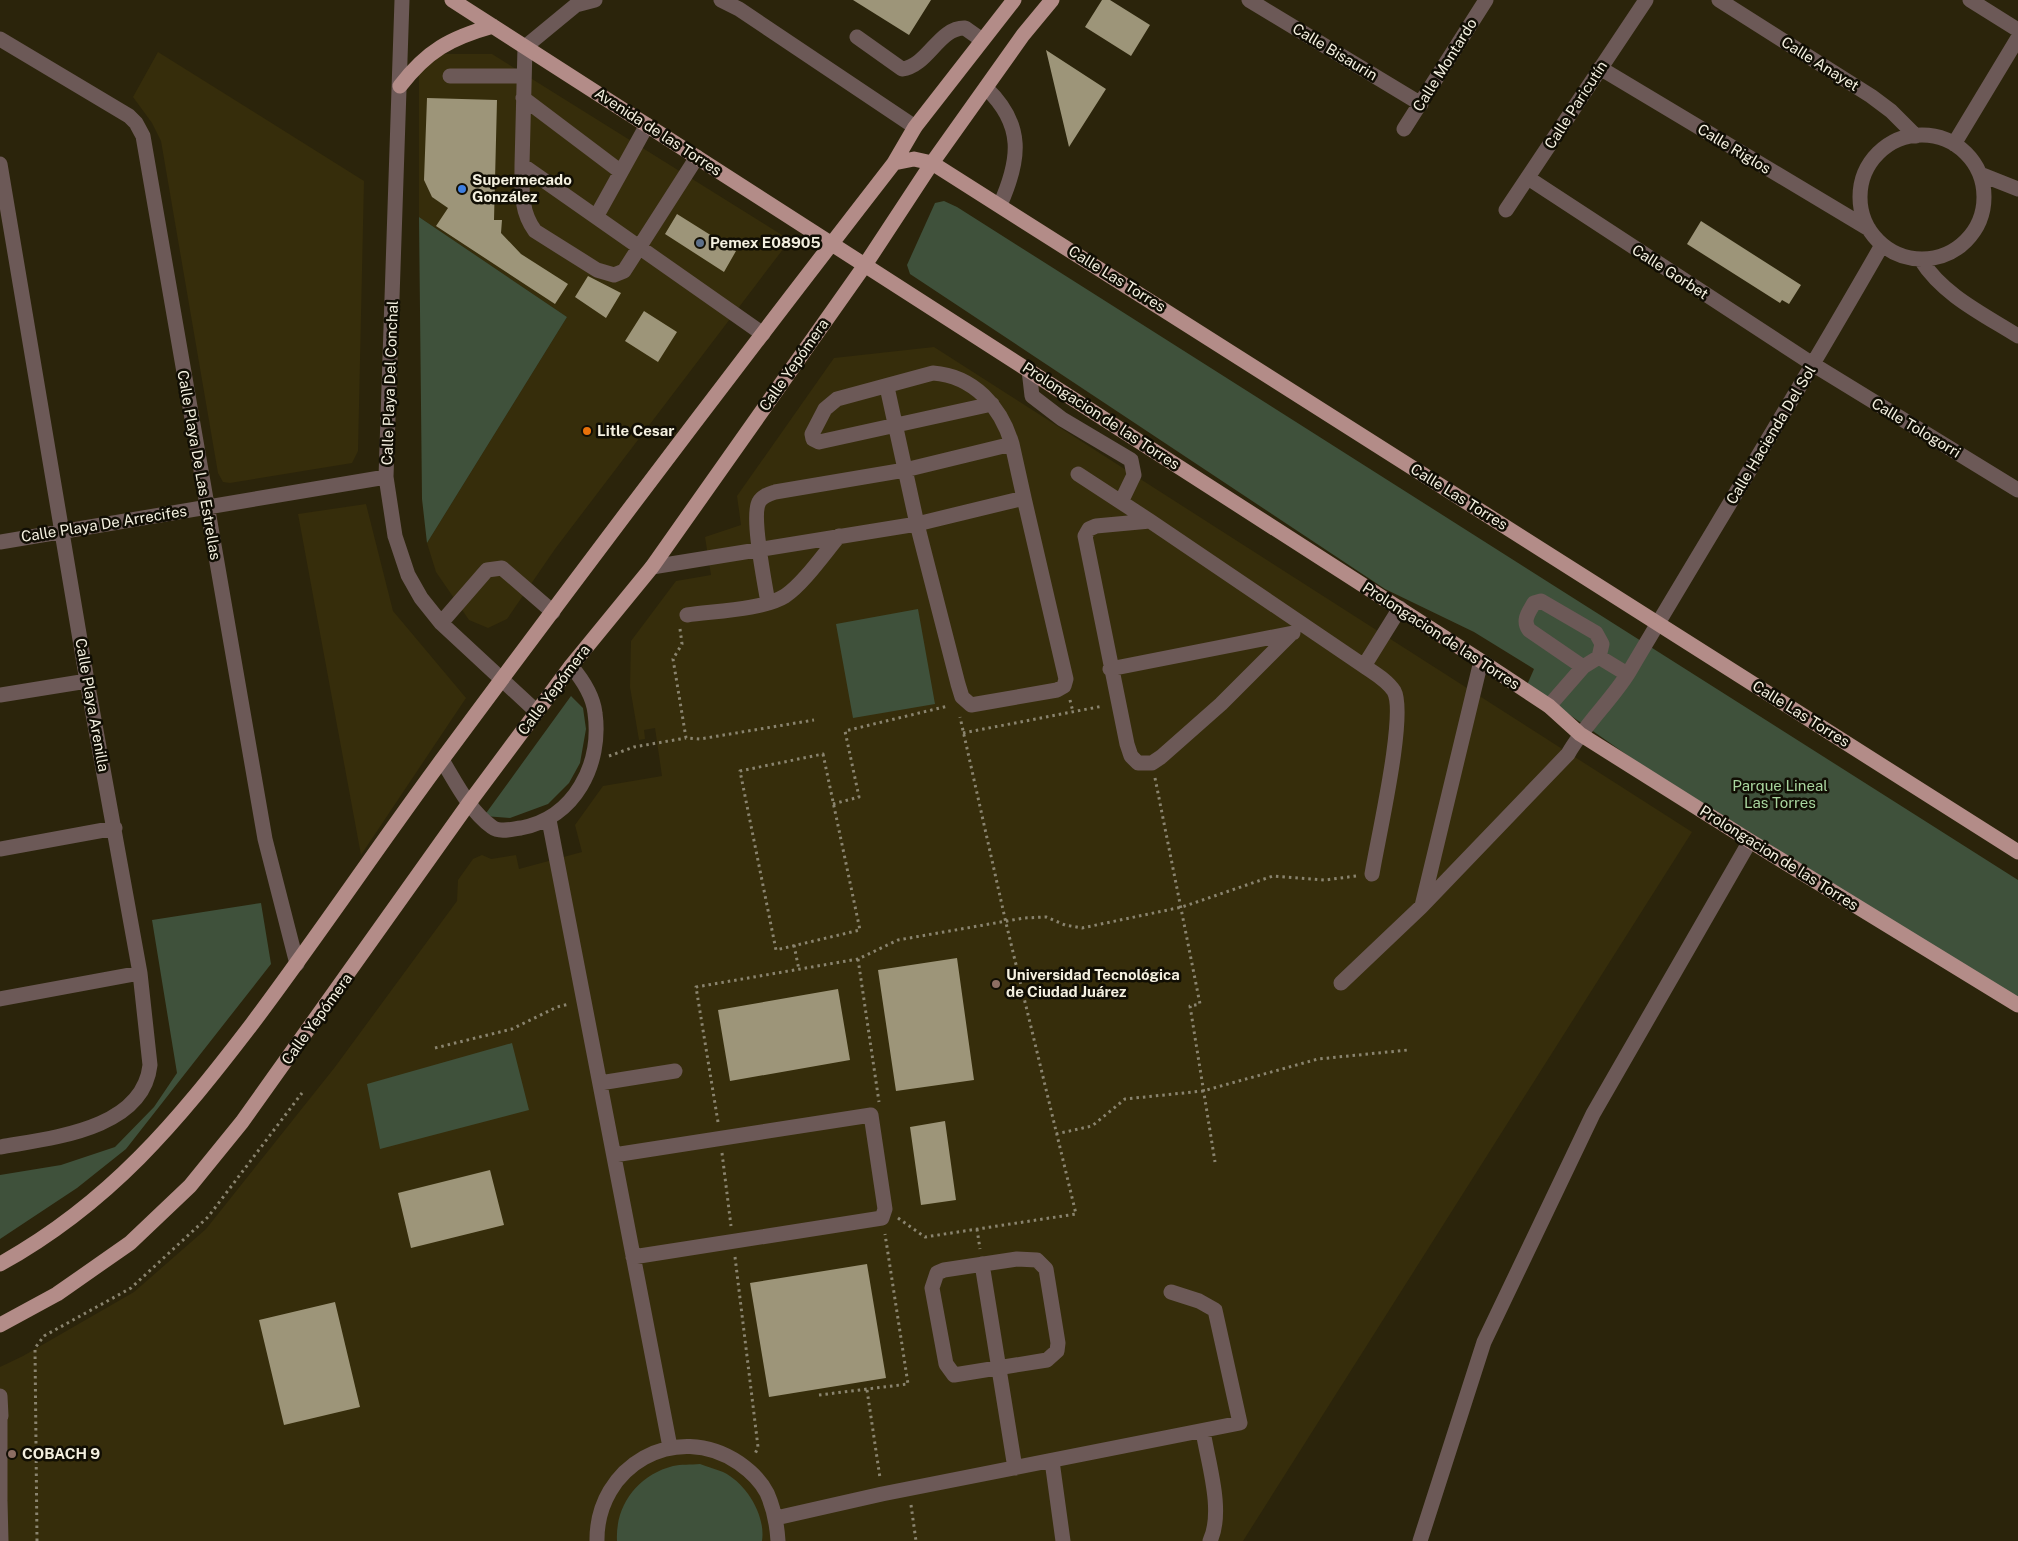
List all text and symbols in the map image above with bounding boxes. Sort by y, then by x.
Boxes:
street label: Calle Montardo [1409,15,1480,114]
street label: Calle Bisaurin [1290,20,1381,84]
street label: Calle Anayet [1778,33,1862,94]
street label: Calle Paricutín [1541,58,1610,152]
street label: Avenida de las Torres [592,84,725,179]
street label: Calle Riglos [1695,120,1774,177]
place label: Supermecado González [472,171,572,205]
marker: Supermecado González [456,183,468,195]
place label: Pemex E08905 [710,234,821,251]
marker: Pemex E08905 [694,237,706,249]
street label: Calle Gorbet [1629,241,1712,303]
street label: Calle Las Torres [1066,242,1169,315]
street label: Calle Playa Del Conchal [378,300,401,466]
street label: Calle Yepómera [756,315,832,414]
street label: Prolongacion de las Torres [1020,358,1183,473]
street label: Calle Hacienda Del Sol [1722,362,1819,507]
street label: Calle Playa De Las Estrellas [174,369,225,561]
street label: Calle Tologorri [1869,394,1964,461]
place label: Litle Cesar [597,422,674,439]
marker: Litle Cesar [581,425,593,437]
street label: Calle Las Torres [1408,460,1511,533]
street label: Calle Playa De Arrecifes [20,502,188,545]
street label: Prolongacion de las Torres [1360,578,1523,693]
street label: Calle Playa Arenilla [72,637,113,773]
street label: Calle Yepómera [514,641,593,738]
street label: Calle Las Torres [1750,677,1853,750]
park label: Parque Lineal Las Torres [1732,777,1828,811]
street label: Prolongacion de las Torres [1697,802,1862,913]
place label: Universidad Tecnológica de Ciudad Juárez [1006,966,1180,1000]
street label: Calle Yepómera [278,970,355,1068]
marker: Universidad Tecnológica de Ciudad Juárez [990,978,1002,990]
place label: COBACH 9 [22,1445,100,1462]
marker: COBACH 9 [6,1448,18,1460]

